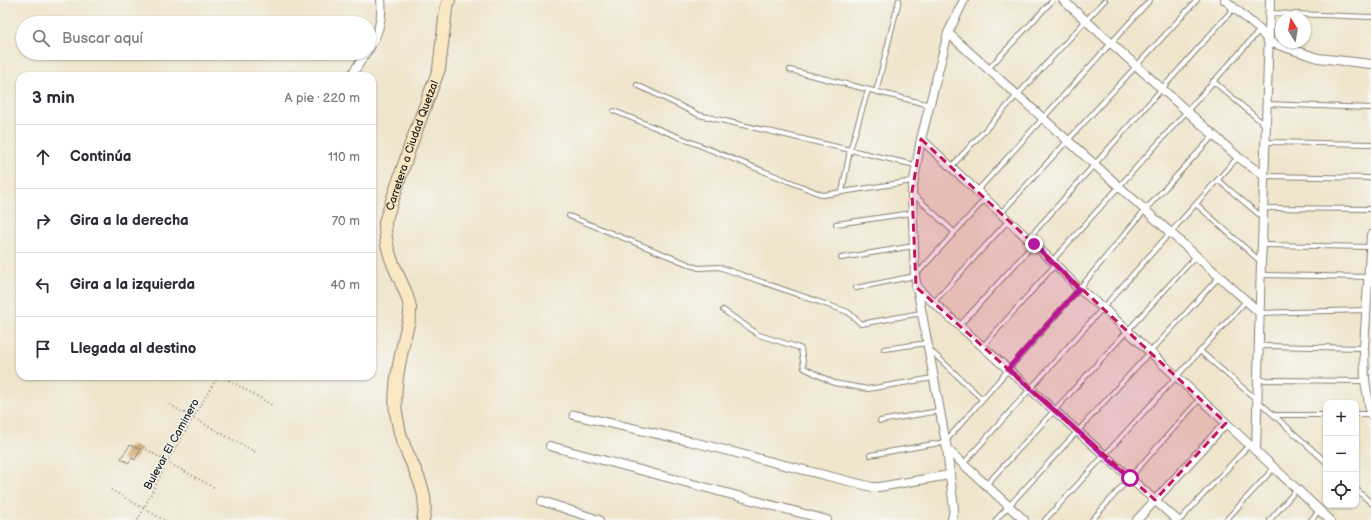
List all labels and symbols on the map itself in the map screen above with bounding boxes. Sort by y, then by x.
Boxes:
north arrow [1275,12,1311,48]
street label: Carretera a Ciudad Quetzal [383,79,441,212]
route end [1025,235,1043,253]
street label: Bulevar El Caminero [141,397,202,492]
route start [1121,469,1139,487]

